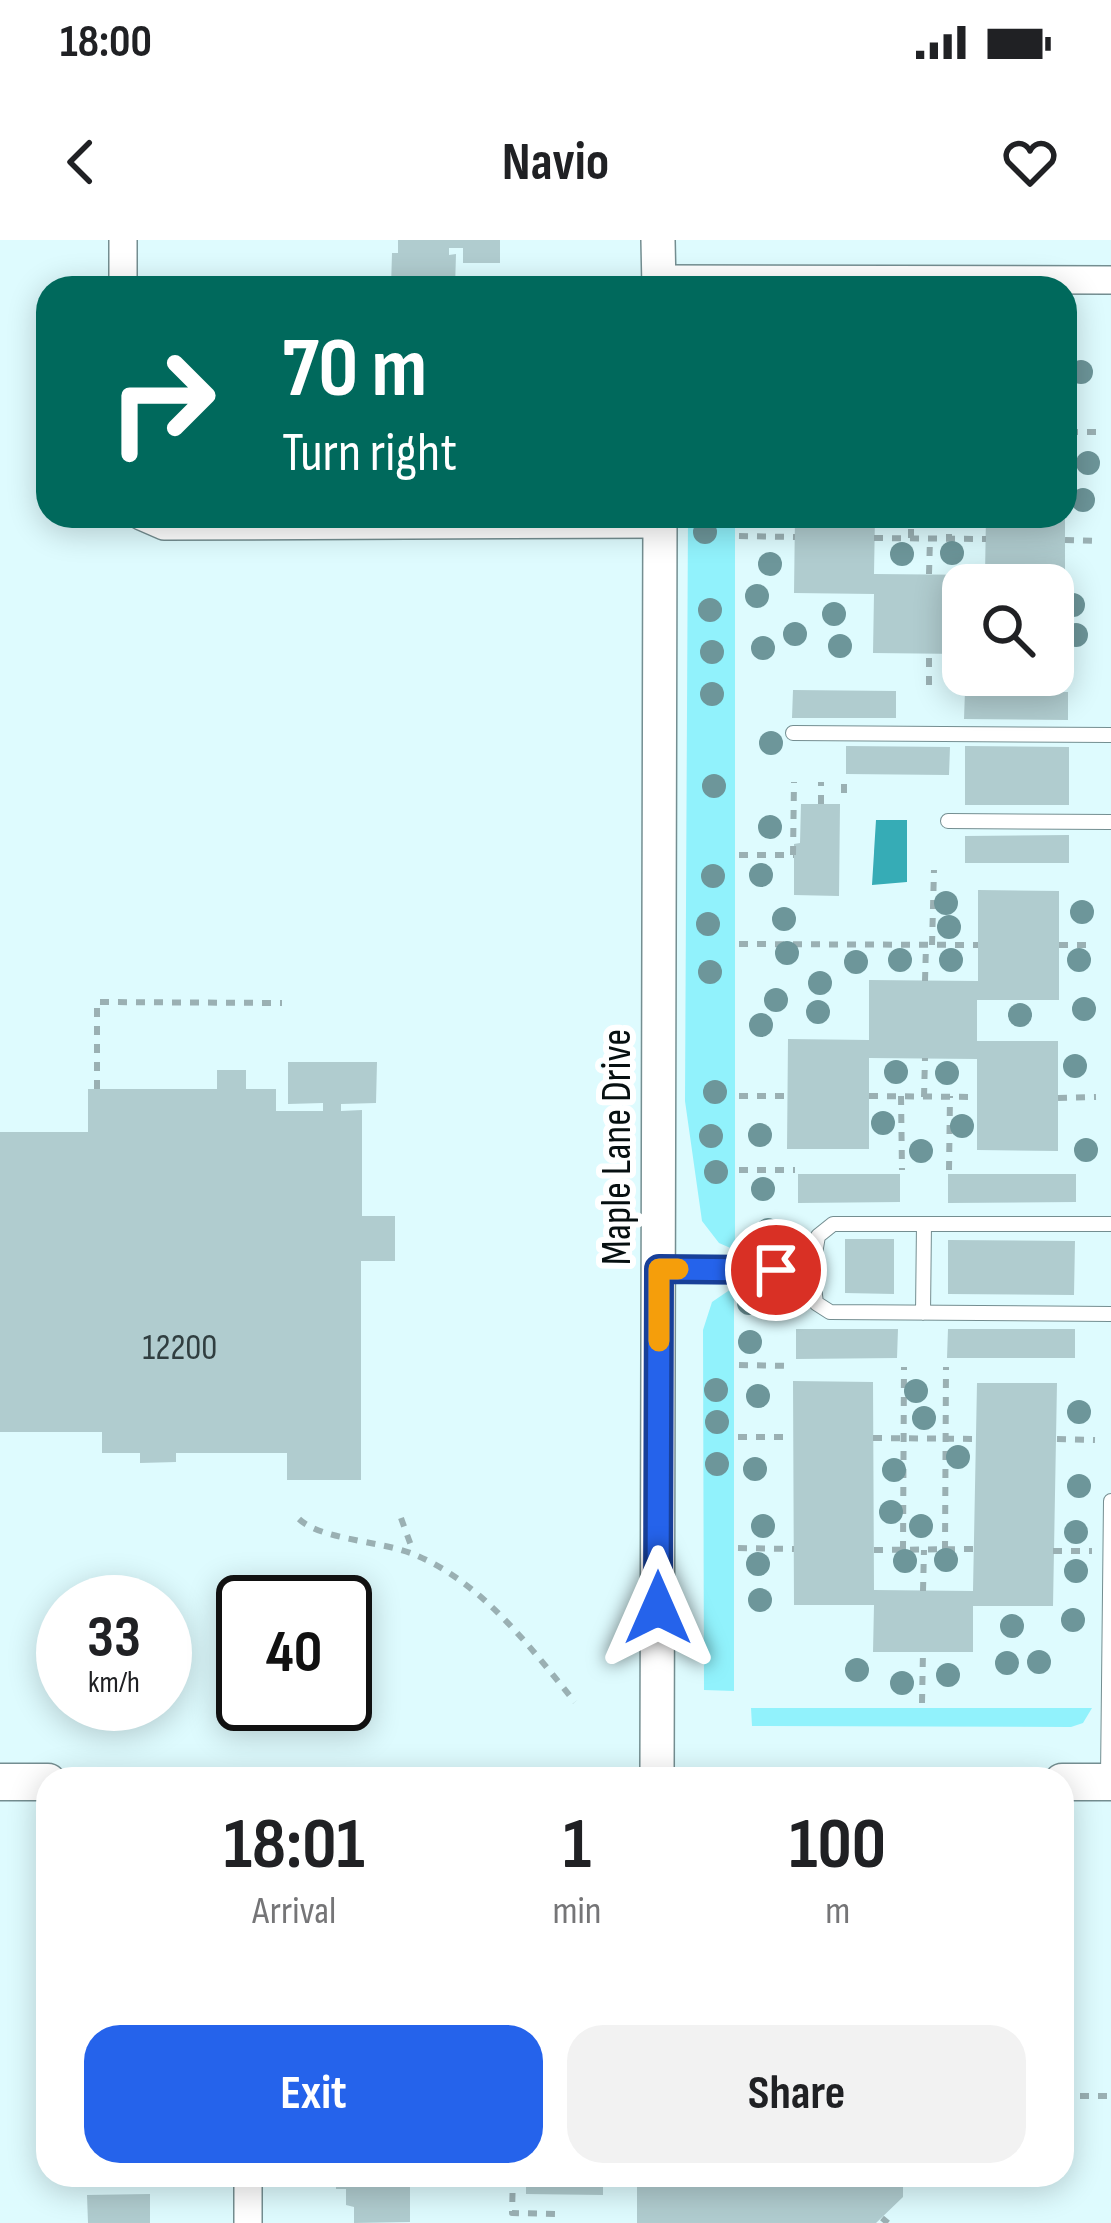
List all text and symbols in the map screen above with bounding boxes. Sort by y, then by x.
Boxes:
text: 18:00 [60,15,152,70]
icon: back [48,129,114,195]
icon: heart [997,129,1063,195]
text: Navio [502,130,609,195]
text: 70 m [282,319,427,420]
icon: right [84,324,240,480]
text: Turn right [282,421,457,486]
map controls [942,564,1074,696]
button: search [942,564,1074,696]
street label: Maple Lane Drive [592,1029,643,1265]
pin [725,1219,827,1321]
icon: arrive [743,1237,809,1303]
house number: 12200 [143,1327,217,1370]
position arrow [595,1545,721,1671]
speed limit sign: 40 [216,1575,372,1731]
text: 33 [87,1602,141,1674]
text: km/h [88,1665,140,1701]
text: 18:01 [224,1802,365,1889]
text: 1 [563,1802,591,1889]
text: 100 [789,1802,886,1889]
text: Arrival [252,1888,336,1935]
text: min [553,1888,602,1935]
text: m [825,1888,850,1935]
button: Exit [84,2025,543,2163]
button: Share [567,2025,1026,2163]

